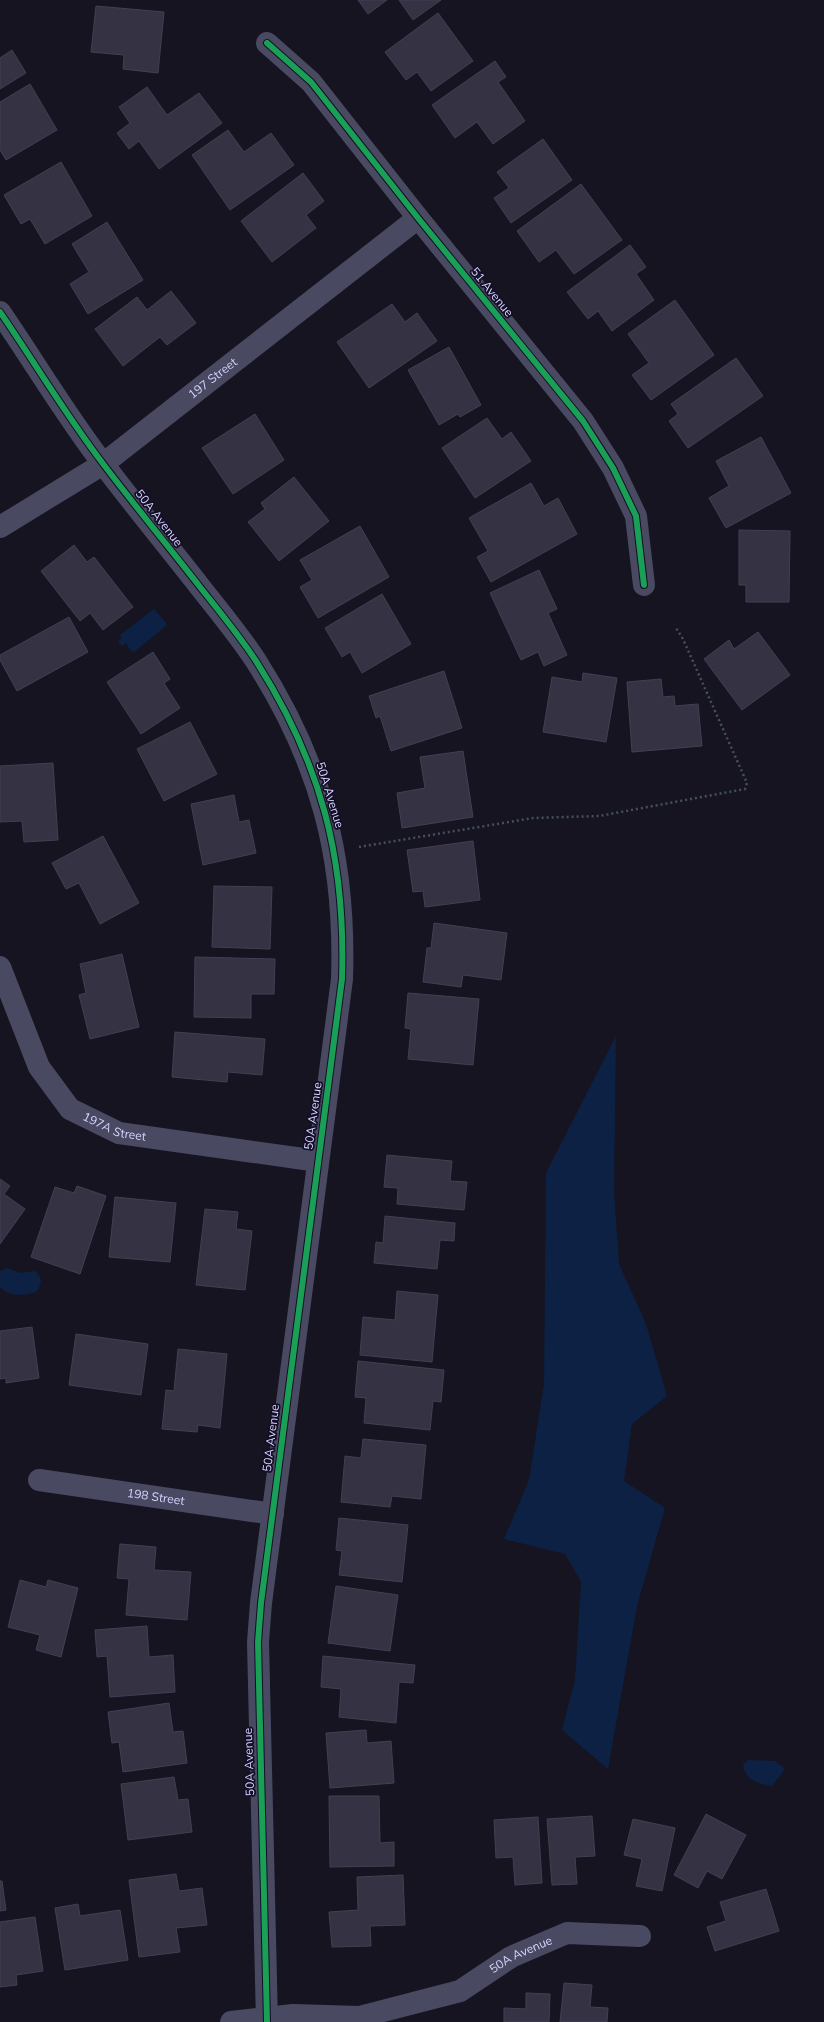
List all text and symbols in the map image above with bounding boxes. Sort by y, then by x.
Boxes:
street label: 51 Avenue [468,264,517,319]
street label: 197 Street [185,354,240,402]
street label: 50A Avenue [133,486,186,549]
street label: 50A Avenue [313,760,348,830]
street label: 50A Avenue [300,1081,325,1151]
street label: 197A Street [80,1108,147,1144]
street label: 50A Avenue [259,1403,282,1473]
street label: 198 Street [126,1485,186,1508]
street label: 50A Avenue [240,1728,257,1796]
street label: 50A Avenue [486,1932,554,1976]

